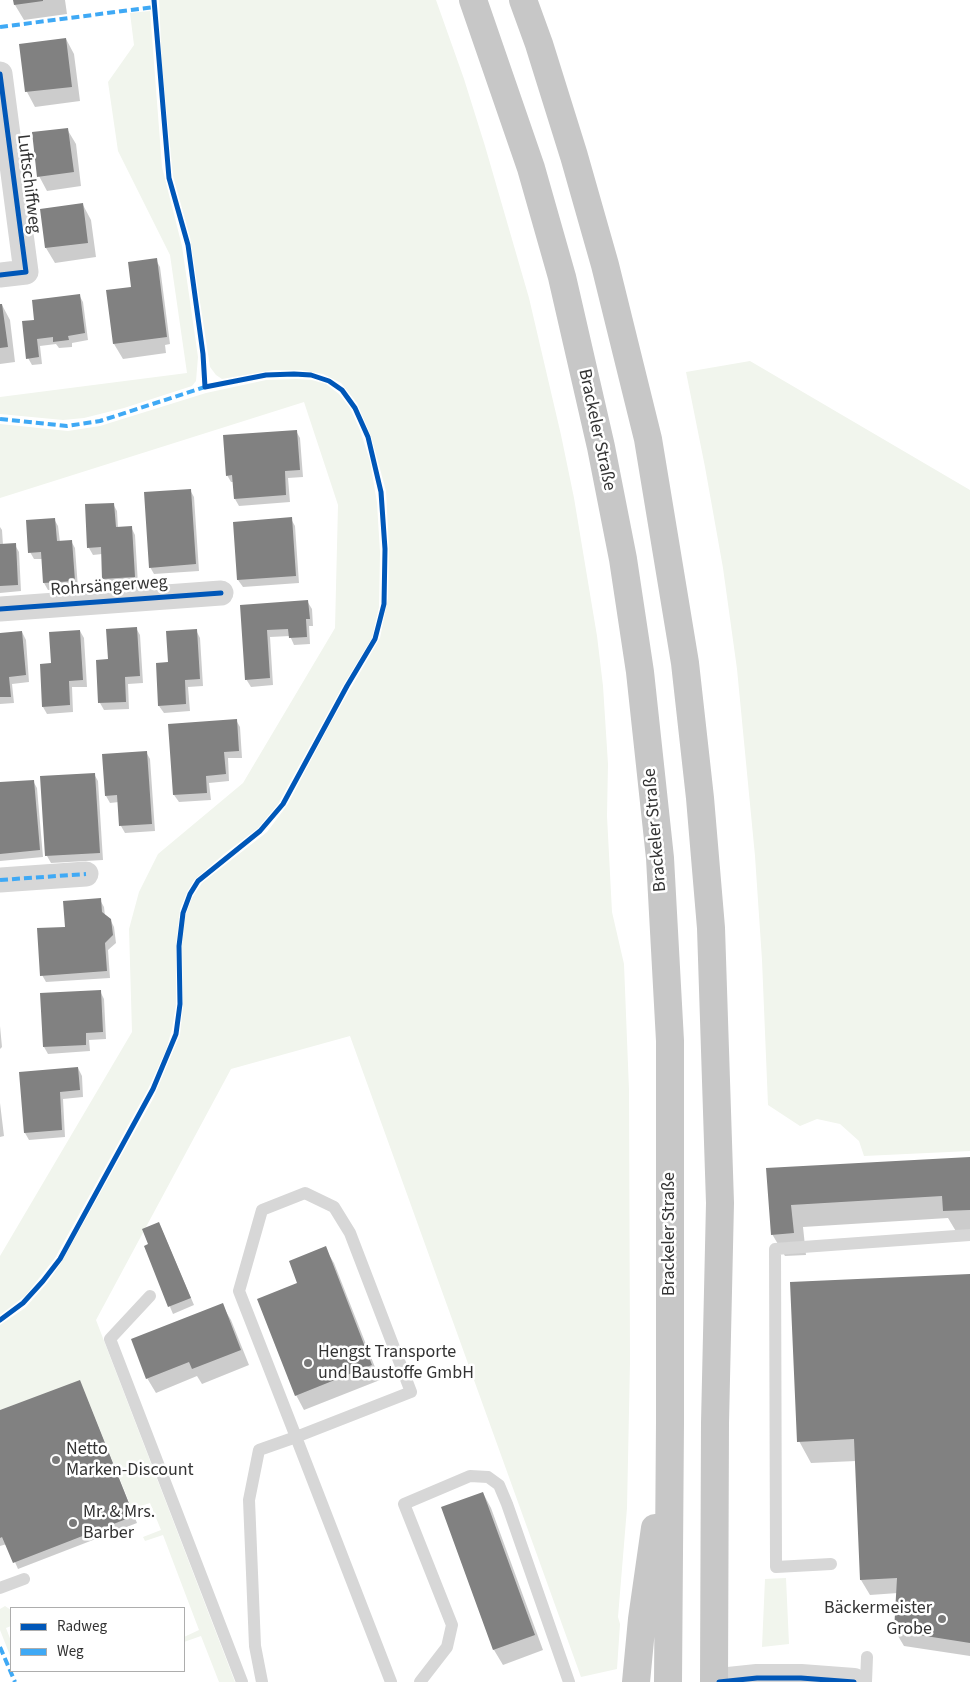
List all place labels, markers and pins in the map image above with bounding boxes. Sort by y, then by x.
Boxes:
place label: Hengst Transporte und Baustoffe GmbH [318,1342,474,1385]
marker: Hengst Transporte und Baustoffe GmbH [302,1357,314,1369]
place label: Netto Marken-Discount [66,1439,194,1482]
marker: Netto Marken-Discount [50,1454,62,1466]
place label: Mr. & Mrs. Barber [83,1502,155,1545]
marker: Mr. & Mrs. Barber [67,1517,79,1529]
place label: Bäckermeister Grobe [824,1598,932,1640]
marker: Bäckermeister Grobe [936,1613,948,1625]

